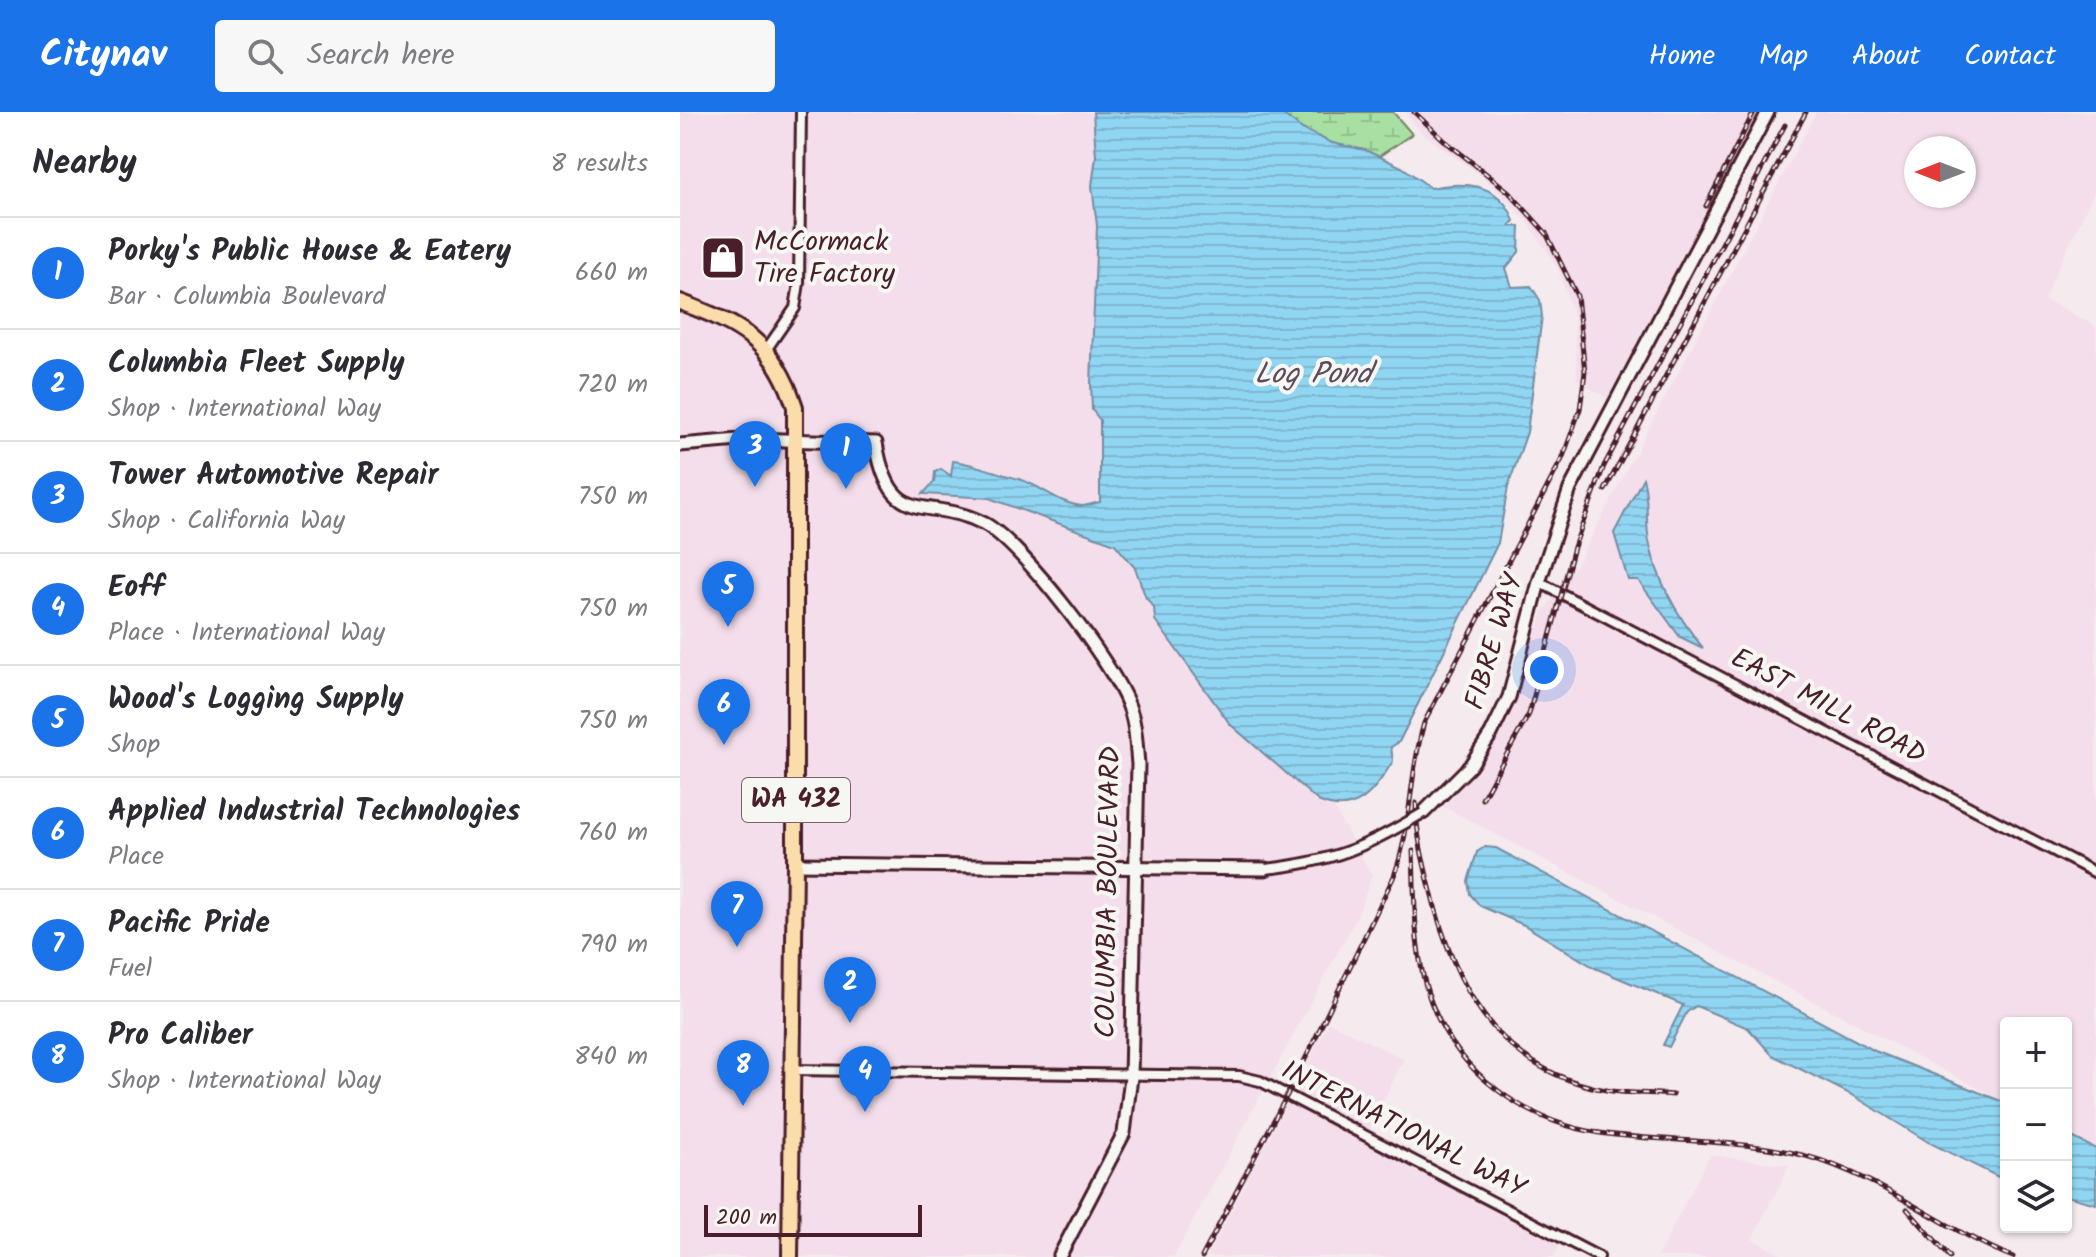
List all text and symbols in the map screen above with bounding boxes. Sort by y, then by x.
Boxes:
search box [215,20,775,92]
text: Citynav [40,26,167,86]
text: Search here [307,32,455,80]
icon: search [243,34,287,78]
text: Home [1649,34,1715,79]
text: Map [1759,34,1808,79]
text: About [1852,34,1920,79]
text: Contact [1964,34,2056,79]
north arrow [1904,136,1976,208]
text: Nearby [32,137,137,191]
text: 8 results [551,143,648,185]
place label: McCormack Tire Factory [754,220,896,297]
text: Porky's Public House & Eatery [108,228,511,276]
shop icon: McCormack Tire Factory [699,234,747,282]
text: 1 [54,252,62,294]
text: 660 m [575,252,648,294]
text: Bar · Columbia Boulevard [108,276,385,318]
text: Columbia Fleet Supply [108,340,405,388]
water label: Log Pond [1254,351,1379,399]
text: 2 [50,364,66,406]
text: 720 m [577,364,648,406]
text: Shop · International Way [108,388,381,430]
pin: 3 [729,421,781,487]
pin: 1 [820,423,872,489]
text: Tower Automotive Repair [108,452,438,500]
text: 3 [51,476,65,518]
text: 750 m [578,476,648,518]
text: Shop · California Way [108,500,345,542]
pin: 5 [702,561,754,627]
text: Eoff [108,564,164,612]
street label: FIBRE WAY [1453,568,1537,716]
text: 4 [51,588,65,630]
text: 750 m [578,588,648,630]
text: Place · International Way [108,612,385,654]
street label: EAST MILL ROAD [1722,637,1934,777]
your location [1524,650,1564,690]
text: Wood's Logging Supply [108,676,404,724]
pin: 6 [698,679,750,745]
text: 5 [51,700,65,742]
text: 750 m [578,700,648,742]
text: Shop [108,724,160,766]
street label: COLUMBIA BOULEVARD [1084,745,1134,1039]
road number: WA 432 [742,778,850,822]
text: Applied Industrial Technologies [108,788,520,836]
text: 6 [51,812,65,854]
text: 760 m [577,812,648,854]
text: Place [108,836,164,878]
pin: 7 [711,881,763,947]
text: Pacific Pride [108,900,270,948]
text: 7 [52,924,64,966]
text: 790 m [579,924,648,966]
text: Fuel [108,948,152,990]
pin: 2 [824,957,876,1023]
text: Pro Caliber [108,1012,253,1060]
map controls [2000,1017,2072,1233]
button: + [2000,1017,2072,1089]
text: 8 [50,1036,66,1078]
text: 840 m [574,1036,648,1078]
pin: 8 [717,1040,769,1106]
pin: 4 [839,1046,891,1112]
street label: INTERNATIONAL WAY [1273,1049,1534,1212]
text: Shop · International Way [108,1060,381,1102]
button: − [2000,1089,2072,1161]
button: layers [2000,1161,2072,1233]
scale bar [704,1201,922,1237]
text: 200 m [716,1201,777,1236]

